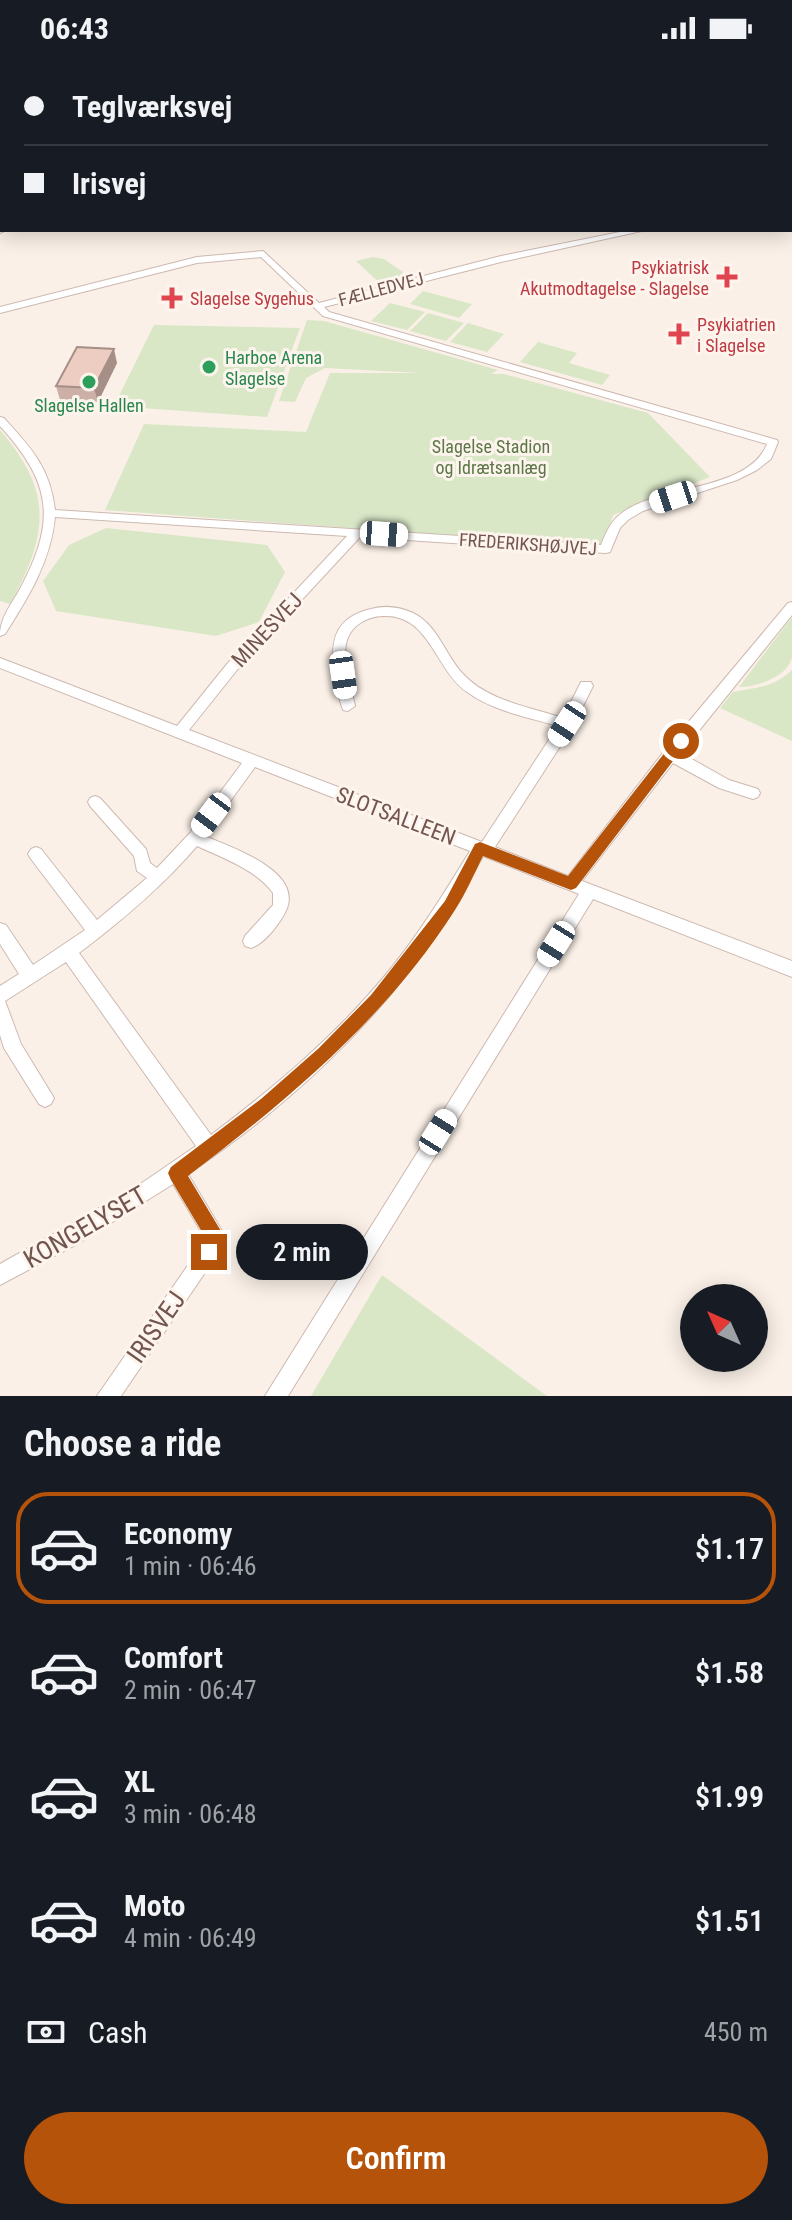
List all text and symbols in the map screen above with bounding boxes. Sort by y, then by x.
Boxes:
text: 06:43 [40,11,109,46]
text: Teglværksvej [72,89,232,124]
text: Irisvej [72,166,146,201]
place label: Psykiatrisk Akutmodtagelse - Slagelse [520,257,709,299]
marker: Psykiatrisk Akutmodtagelse - Slagelse [716,266,738,288]
street label: FÆLLEDVEJ [336,268,426,310]
marker: Slagelse Sygehus [161,287,183,309]
place label: Slagelse Sygehus [190,288,314,309]
place label: Psykiatrien i Slagelse [697,314,776,356]
marker: Psykiatrien i Slagelse [668,323,690,345]
place label: Harboe Arena Slagelse [225,347,322,389]
marker: Harboe Arena Slagelse [200,358,218,376]
marker: Slagelse Hallen [80,373,98,391]
place label: Slagelse Hallen [34,395,144,416]
park label: Slagelse Stadion og Idrætsanlæg [432,436,550,478]
car [646,478,700,516]
car [359,520,409,548]
street label: FREDERIKSHØJVEJ [458,529,598,559]
street label: MINESVEJ [226,588,308,672]
car [328,650,358,700]
car [544,697,590,751]
route start [663,723,699,759]
street label: SLOTSALLEEN [333,782,459,850]
car [187,789,235,841]
car [533,917,579,971]
car [415,1105,461,1159]
street label: KONGELYSET [18,1180,152,1274]
callout: 2 min [237,1224,369,1280]
route end [191,1234,227,1270]
text: 2 min [273,1237,331,1267]
north arrow [680,1284,768,1372]
map controls [680,1284,768,1372]
street label: IRISVEJ [121,1285,191,1369]
text: Choose a ride [24,1423,221,1465]
icon: car [28,1512,100,1584]
text: Economy [124,1516,232,1551]
text: $1.17 [695,1531,764,1566]
text: 1 min · 06:46 [124,1551,257,1581]
icon: car [28,1636,100,1708]
text: Comfort [124,1640,223,1675]
text: $1.58 [695,1655,764,1690]
text: 2 min · 06:47 [124,1675,257,1705]
icon: car [28,1760,100,1832]
text: XL [124,1764,155,1799]
text: $1.99 [695,1779,764,1814]
text: 3 min · 06:48 [124,1799,257,1829]
icon: car [28,1884,100,1956]
text: Moto [124,1888,185,1923]
text: $1.51 [695,1903,764,1938]
text: 4 min · 06:49 [124,1923,257,1953]
icon: cash [24,2010,68,2054]
text: Cash [88,2015,148,2050]
text: 450 m [704,2017,768,2047]
button: Confirm [24,2112,768,2204]

